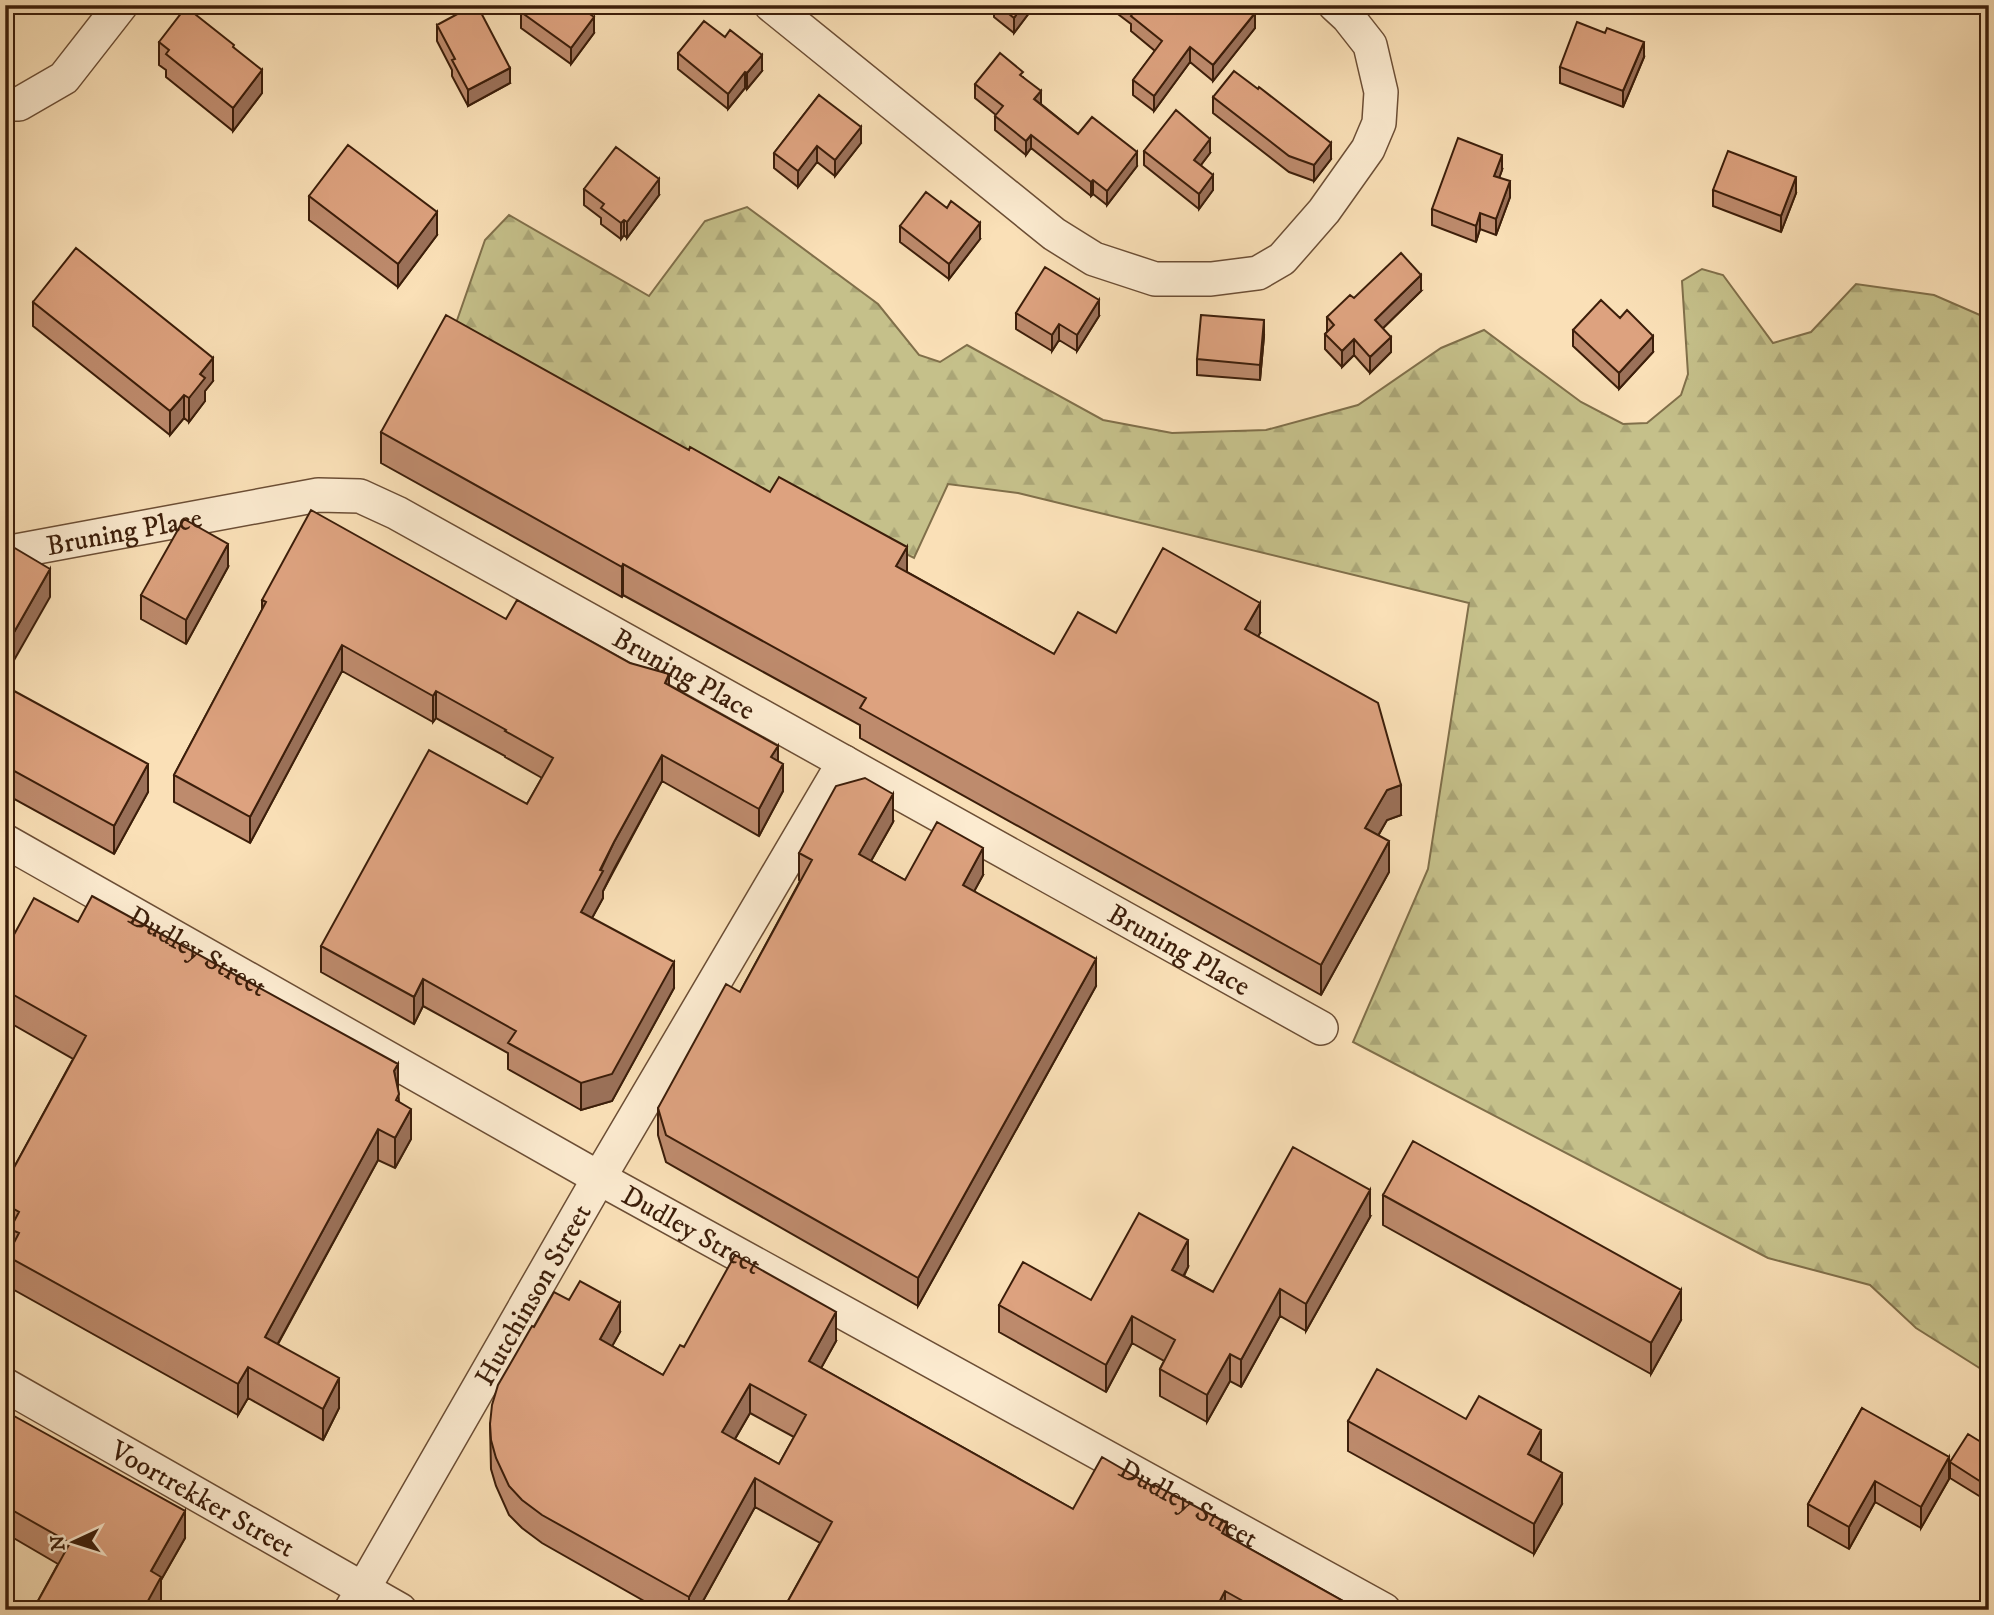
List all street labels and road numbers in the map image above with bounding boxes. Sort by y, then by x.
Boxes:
street label: Bruning Place [43,501,205,564]
street label: Bruning Place [606,621,761,728]
street label: Bruning Place [1101,897,1256,1004]
street label: Dudley Street [122,899,273,1005]
street label: Dudley Street [615,1178,767,1283]
street label: Hutchinson Street [468,1198,600,1392]
street label: Voortrekker Street [103,1432,301,1566]
street label: Dudley Street [1112,1451,1264,1556]

